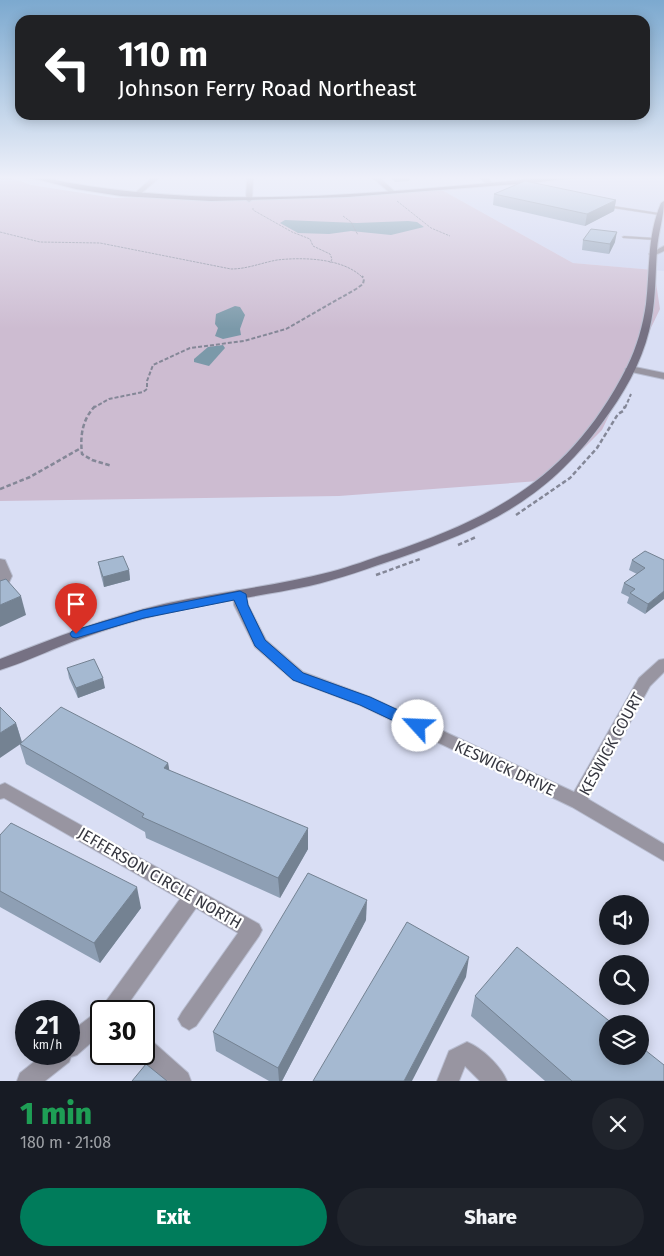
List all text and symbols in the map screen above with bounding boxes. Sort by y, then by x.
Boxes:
text: 110 m [118,33,208,75]
icon: left [35,35,100,100]
text: Johnson Ferry Road Northeast [118,75,416,102]
pin [55,583,97,634]
icon: arrive [62,590,90,618]
street label: KESWICK COURT [575,689,648,799]
position arrow [391,699,443,751]
street label: KESWICK DRIVE [452,736,558,800]
street label: JEFFERSON CIRCLE NORTH [75,823,245,933]
map controls [599,895,649,1065]
button: sound [599,895,649,945]
button: search [599,955,649,1005]
speed limit sign: 30 [90,1000,155,1065]
text: 21 [36,1011,59,1041]
button: layers [599,1015,649,1065]
text: km/h [33,1038,62,1052]
text: 1 min [20,1096,92,1132]
button: close [592,1098,644,1150]
text: 180 m · 21:08 [20,1133,111,1152]
button: Exit [20,1188,327,1246]
button: Share [337,1188,644,1246]

